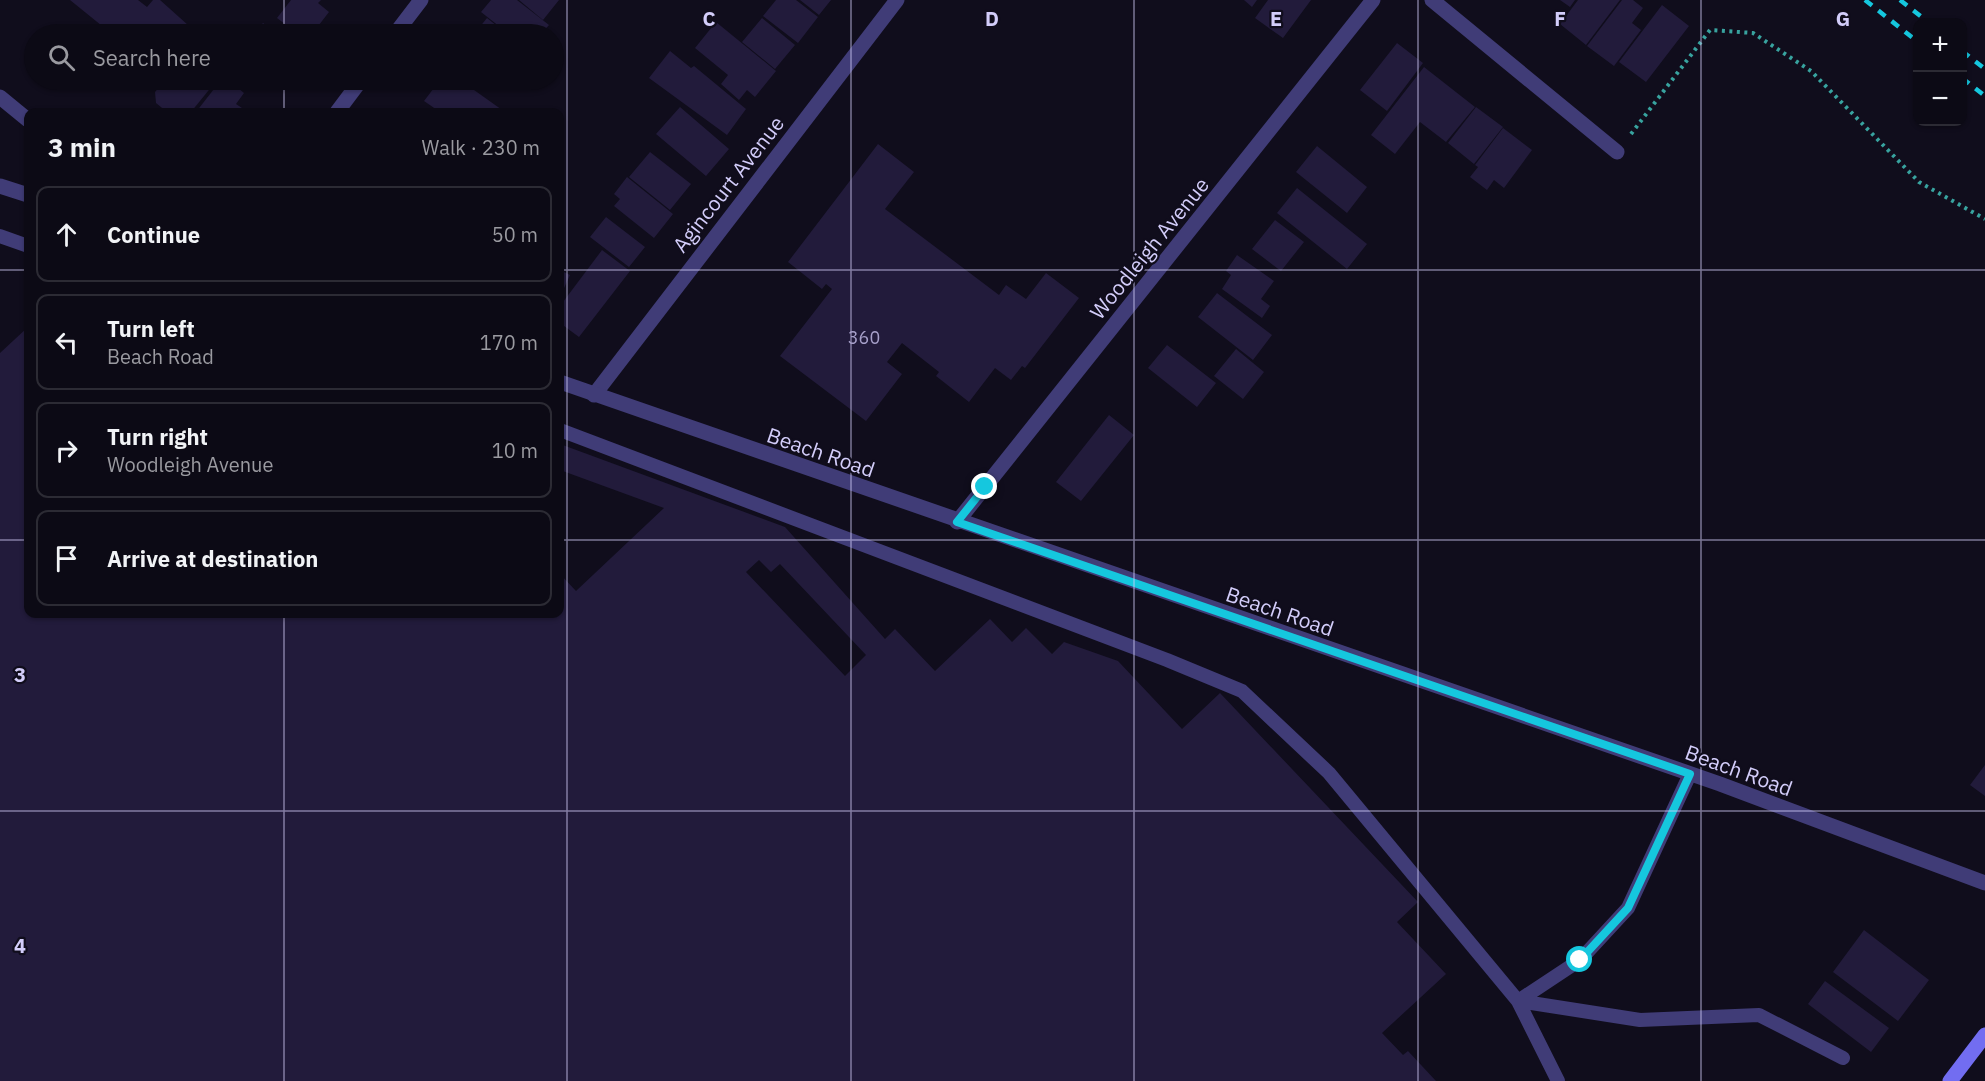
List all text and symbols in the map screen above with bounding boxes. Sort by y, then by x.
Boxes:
text: C [702,5,716,32]
text: D [985,5,999,32]
text: E [1270,5,1282,32]
text: F [1554,5,1566,32]
text: G [1836,5,1850,32]
map controls [1913,18,1967,126]
button: + [1913,18,1967,72]
search box [24,24,564,90]
icon: search [45,41,78,74]
text: Search here [93,43,211,72]
button: − [1913,72,1967,126]
street label: Agincourt Avenue [666,110,790,258]
text: 3 min [48,130,116,164]
text: Walk · 230 m [422,134,540,161]
street label: Woodleigh Avenue [1083,171,1215,325]
icon: ahead [50,218,83,251]
text: Continue [107,220,200,249]
text: 50 m [492,221,538,248]
text: Turn left [107,314,195,343]
icon: left [50,326,83,359]
house number: 360 [848,326,880,349]
text: 170 m [480,329,538,356]
text: Beach Road [107,343,214,370]
street label: Beach Road [763,421,879,483]
text: Turn right [107,422,208,451]
icon: right [50,434,83,467]
text: 10 m [492,437,538,464]
text: Woodleigh Avenue [107,451,273,478]
route end [971,473,997,499]
icon: arrive [50,542,83,575]
text: Arrive at destination [107,544,318,573]
street label: Beach Road [1222,580,1338,642]
text: 3 [14,661,26,688]
street label: Beach Road [1682,738,1796,802]
text: 4 [14,932,26,959]
route start [1566,946,1592,972]

